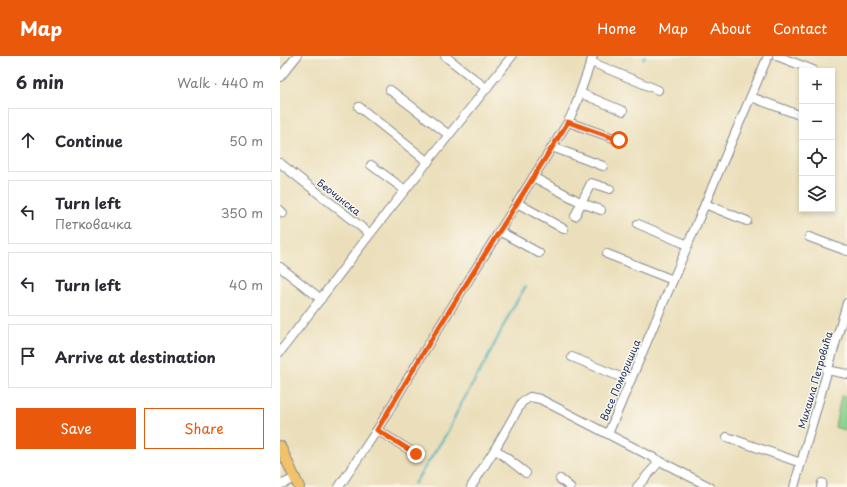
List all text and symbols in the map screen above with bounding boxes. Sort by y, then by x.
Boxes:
text: Map [20,14,62,42]
text: Home [597,18,636,39]
text: Map [658,18,688,39]
text: About [710,18,751,39]
text: Contact [773,18,827,39]
map controls [799,68,835,212]
button: + [799,68,835,104]
text: 6 min [16,69,64,95]
text: Walk · 440 m [177,73,264,92]
button: − [799,104,835,140]
icon: ahead [17,129,39,151]
text: Continue [55,129,123,152]
text: 50 m [229,131,263,150]
route start [610,131,628,149]
button: locate [799,140,835,176]
street label: Беочинска [314,175,365,219]
button: layers [799,176,835,212]
text: Turn left [55,191,121,214]
icon: left [17,201,39,223]
text: 350 m [221,203,263,222]
text: Петковачка [55,214,132,233]
icon: left [17,273,39,295]
text: Turn left [55,273,121,296]
text: 40 m [229,275,263,294]
street label: Михаила Петровића [793,329,836,430]
street label: Васе Поморишца [596,336,644,423]
icon: arrive [17,345,39,367]
text: Arrive at destination [55,345,216,368]
button: Save [16,408,136,449]
button: Share [144,408,264,449]
route end [407,445,425,463]

